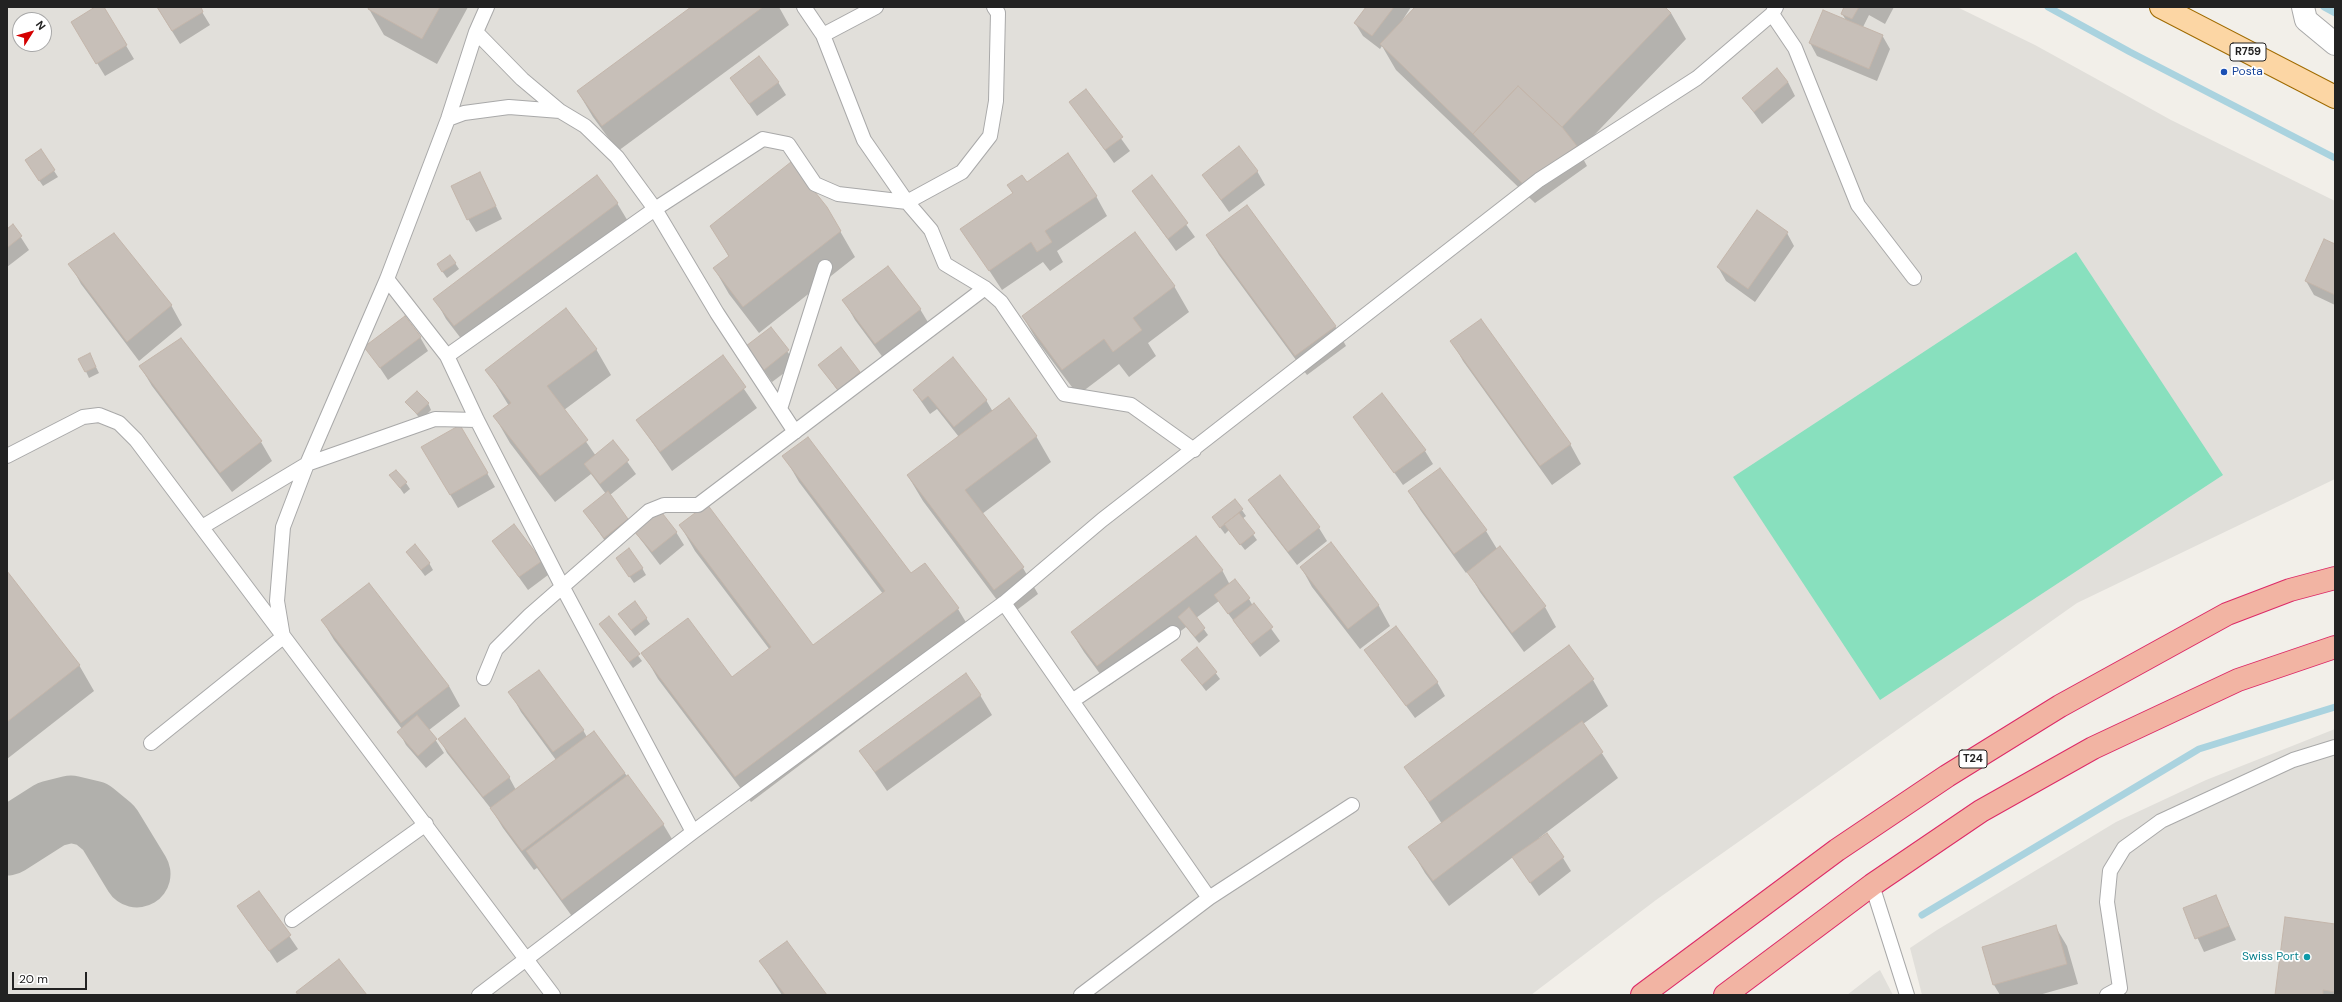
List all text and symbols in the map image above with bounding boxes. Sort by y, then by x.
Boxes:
north arrow [12,12,52,52]
text: N [33,18,49,33]
road number: R759 [2230,43,2266,61]
place label: Posta [2232,65,2263,79]
marker: Posta [2219,67,2229,77]
road number: T24 [1959,750,1987,768]
place label: Swiss Port [2242,950,2299,964]
marker: Swiss Port [2302,952,2312,962]
scale bar [14,964,89,990]
text: 20 m [19,971,48,987]

